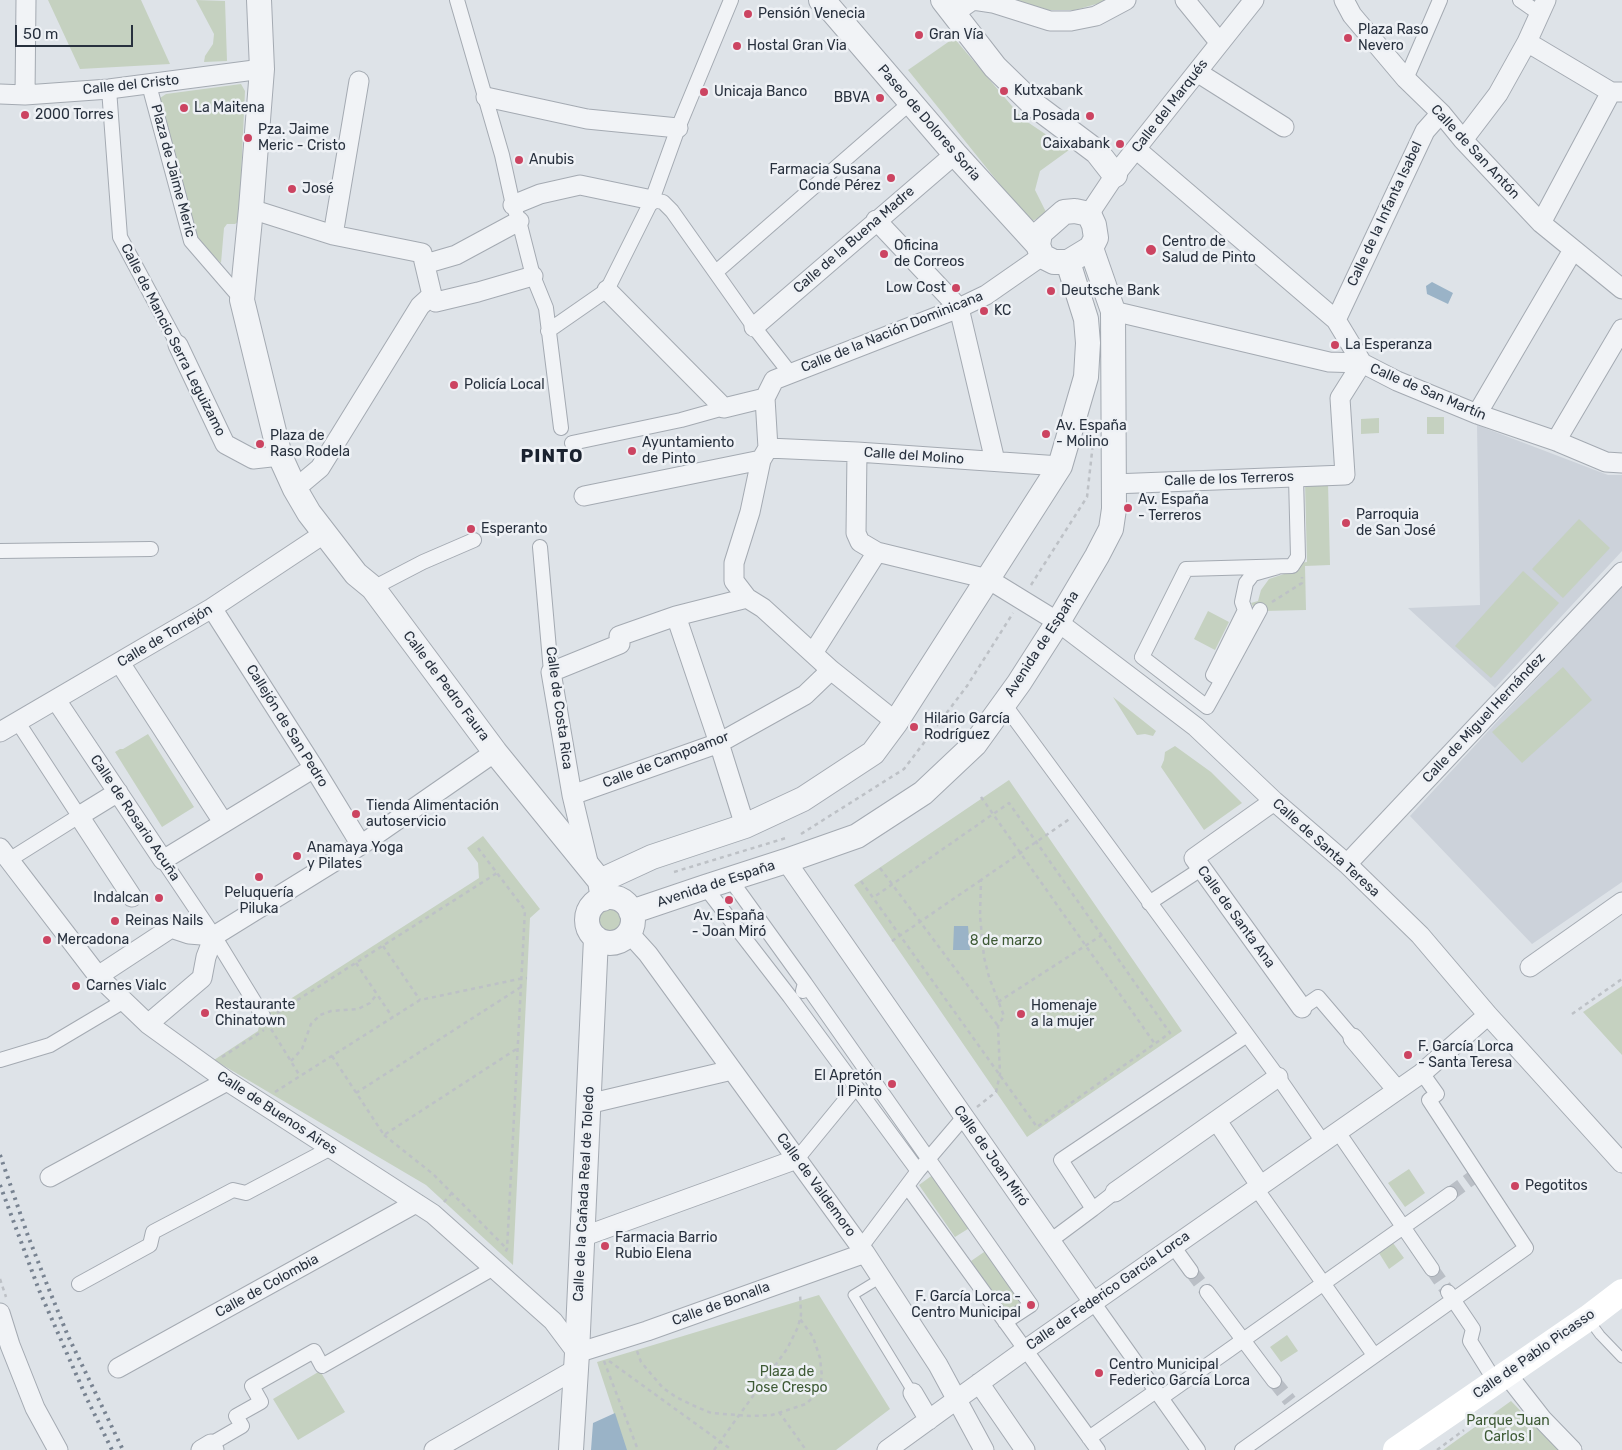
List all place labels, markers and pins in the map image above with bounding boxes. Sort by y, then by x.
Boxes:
place label: Pensión Venecia [758,6,865,22]
marker: Pensión Venecia [742,8,754,20]
place label: Plaza Raso Nevero [1358,22,1428,54]
place label: Gran Vía [929,27,984,43]
marker: Gran Vía [913,29,925,41]
marker: Plaza Raso Nevero [1342,32,1354,44]
place label: Hostal Gran Via [747,38,847,54]
marker: Hostal Gran Via [731,40,743,52]
place label: Kutxabank [1014,83,1083,99]
place label: Unicaja Banco [714,84,807,100]
marker: Kutxabank [998,85,1010,97]
marker: Unicaja Banco [698,86,710,98]
place label: BBVA [834,90,870,106]
marker: BBVA [874,92,886,104]
place label: La Maitena [194,100,265,116]
marker: La Maitena [178,102,190,114]
place label: 2000 Torres [35,107,114,123]
place label: La Posada [1013,108,1080,124]
marker: 2000 Torres [19,109,31,121]
marker: La Posada [1084,110,1096,122]
place label: Pza. Jaime Meric - Cristo [258,122,346,154]
marker: Pza. Jaime Meric - Cristo [242,132,254,144]
place label: Caixabank [1043,136,1110,152]
marker: Caixabank [1114,138,1126,150]
place label: Anubis [529,152,574,168]
marker: Anubis [513,154,525,166]
place label: Farmacia Susana Conde Pérez [770,162,881,194]
marker: Farmacia Susana Conde Pérez [885,172,897,184]
place label: José [302,181,334,197]
marker: José [286,183,298,195]
place label: Centro de Salud de Pinto [1162,234,1256,266]
place label: Oficina de Correos [894,238,964,270]
marker: Centro de Salud de Pinto [1144,243,1158,257]
marker: Oficina de Correos [878,248,890,260]
place label: Low Cost [886,280,946,296]
marker: Low Cost [950,282,962,294]
place label: Deutsche Bank [1061,283,1160,299]
marker: Deutsche Bank [1045,285,1057,297]
place label: KC [994,303,1011,319]
marker: KC [978,305,990,317]
place label: La Esperanza [1345,337,1432,353]
marker: La Esperanza [1329,339,1341,351]
place label: Policía Local [464,377,545,393]
marker: Policía Local [448,379,460,391]
place label: Av. España - Molino [1056,418,1127,451]
place label: Plaza de Raso Rodela [270,428,350,461]
marker: Av. España - Molino [1040,428,1052,440]
place label: Ayuntamiento de Pinto [642,435,734,468]
marker: Plaza de Raso Rodela [254,438,266,450]
marker: Ayuntamiento de Pinto [626,445,638,457]
place label: Av. España - Terreros [1138,492,1209,524]
marker: Av. España - Terreros [1122,502,1134,514]
place label: Parroquia de San José [1356,507,1436,540]
marker: Parroquia de San José [1340,517,1352,529]
place label: Esperanto [481,521,548,537]
marker: Esperanto [465,523,477,535]
place label: Hilario García Rodríguez [924,711,1010,744]
marker: Hilario García Rodríguez [908,721,920,733]
place label: Tienda Alimentación autoservicio [366,798,499,830]
marker: Tienda Alimentación autoservicio [350,808,362,820]
place label: Anamaya Yoga y Pilates [307,840,403,872]
marker: Anamaya Yoga y Pilates [291,850,303,862]
marker: Peluquería Piluka [253,871,265,883]
place label: Peluquería Piluka [224,885,294,918]
place label: Indalcan [93,890,149,906]
marker: Indalcan [153,892,165,904]
marker: Av. España - Joan Miró [723,894,735,906]
place label: Av. España - Joan Miró [692,908,766,940]
place label: Reinas Nails [125,913,203,929]
marker: Reinas Nails [109,915,121,927]
place label: Mercadona [57,932,129,948]
marker: Mercadona [41,934,53,946]
place label: Carnes Vialc [86,978,167,994]
marker: Carnes Vialc [70,980,82,992]
place label: Restaurante Chinatown [215,997,295,1030]
place label: Homenaje a la mujer [1031,998,1097,1030]
marker: Restaurante Chinatown [199,1007,211,1019]
marker: Homenaje a la mujer [1015,1008,1027,1020]
place label: F. García Lorca - Santa Teresa [1418,1039,1513,1072]
marker: F. García Lorca - Santa Teresa [1402,1049,1414,1061]
place label: El Apretón II Pinto [814,1068,882,1100]
marker: El Apretón II Pinto [886,1078,898,1090]
place label: Pegotitos [1525,1178,1588,1194]
marker: Pegotitos [1509,1180,1521,1192]
place label: Farmacia Barrio Rubio Elena [615,1230,717,1262]
marker: Farmacia Barrio Rubio Elena [599,1240,611,1252]
place label: F. García Lorca - Centro Municipal [911,1289,1021,1321]
marker: F. García Lorca - Centro Municipal [1025,1299,1037,1311]
place label: Centro Municipal Federico García Lorca [1109,1357,1250,1390]
marker: Centro Municipal Federico García Lorca [1093,1367,1105,1379]

